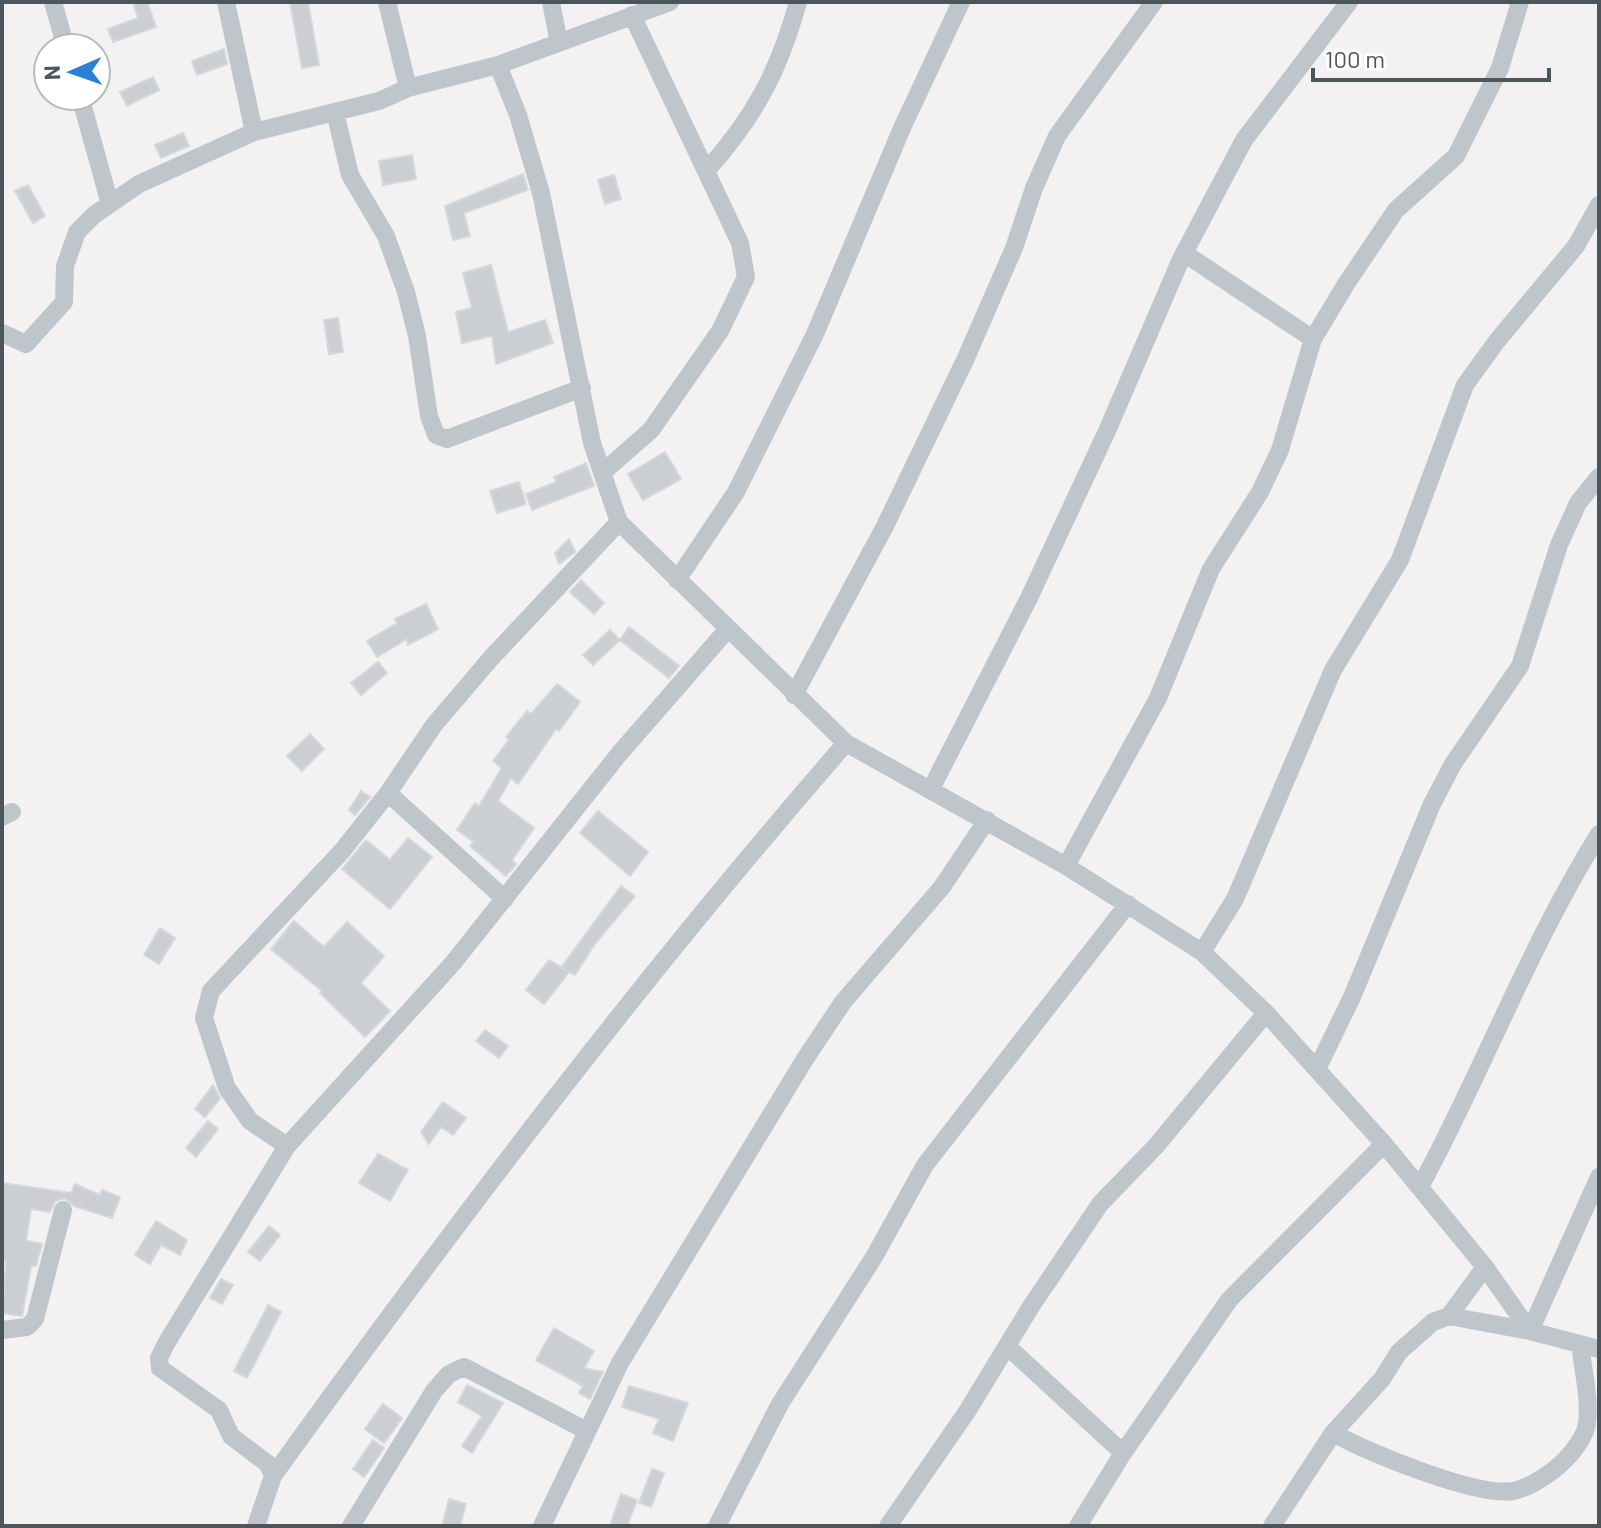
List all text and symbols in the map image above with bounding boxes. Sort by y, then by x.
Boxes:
north arrow [32,32,112,112]
scale bar [1313,32,1549,82]
text: 100 m [1325,44,1385,73]
text: N [38,65,64,81]

